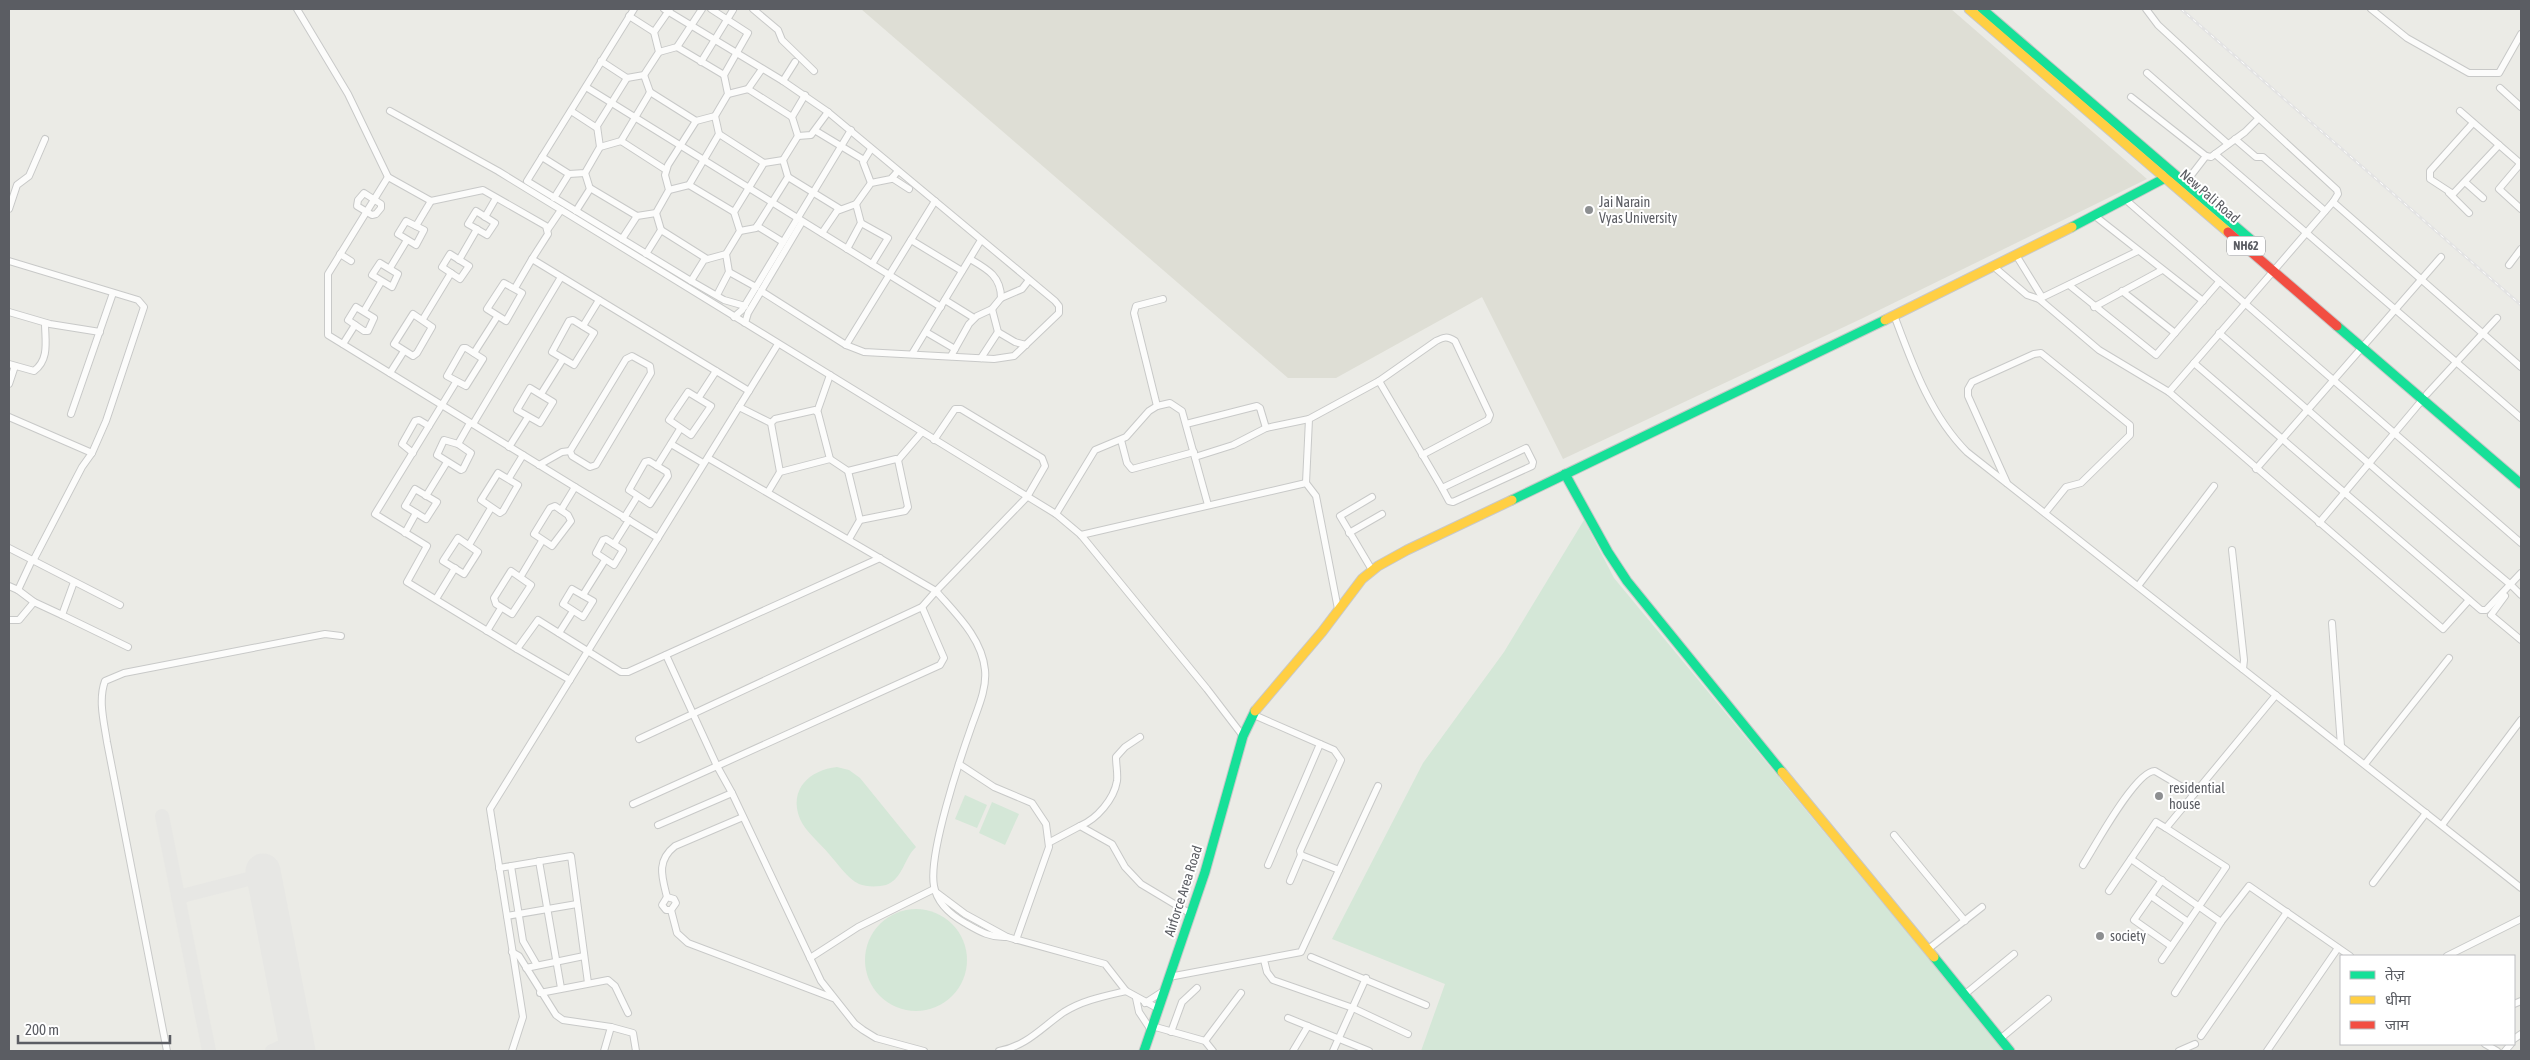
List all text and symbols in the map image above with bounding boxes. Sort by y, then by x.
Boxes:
street label: New Pali Road [2177,166,2243,226]
place label: Jai Narain Vyas University [1599,194,1677,226]
marker: Jai Narain Vyas University [1583,204,1595,216]
road number: NH62 [2227,237,2265,256]
place label: residential house [2169,780,2225,812]
marker: residential house [2153,790,2165,802]
street label: Airforce Area Road [1161,844,1205,938]
place label: society [2110,928,2146,944]
marker: society [2094,930,2106,942]
legend [2340,955,2515,1045]
text: तेज़ [2385,966,2406,983]
text: धीमा [2385,991,2412,1008]
scale bar [18,1012,170,1044]
text: जाम [2385,1016,2410,1033]
text: 200 m [25,1021,59,1038]

